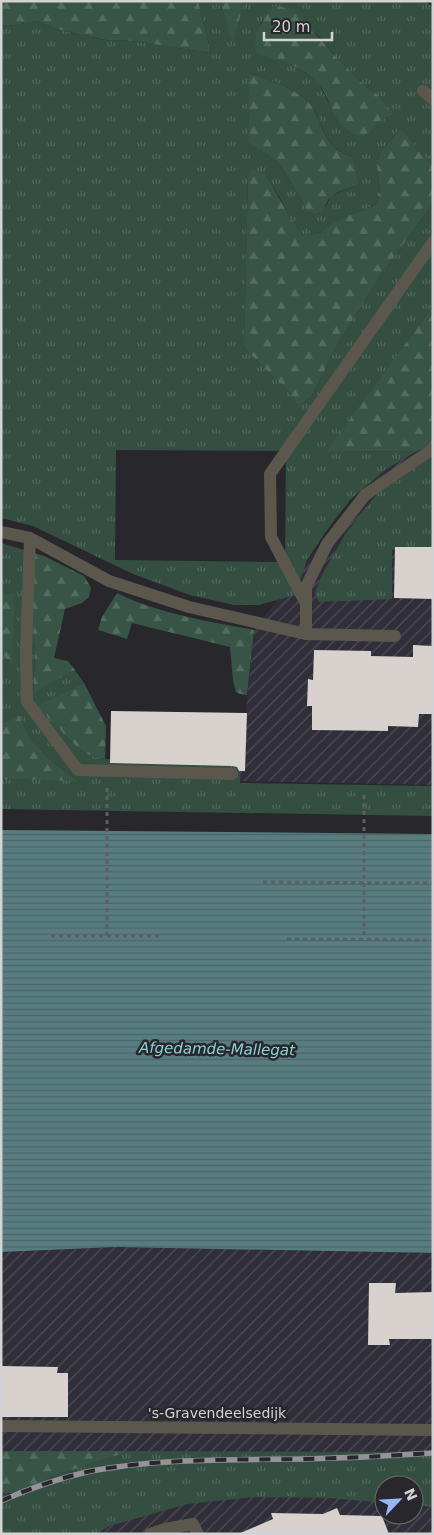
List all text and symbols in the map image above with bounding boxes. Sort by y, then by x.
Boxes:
scale bar [264,10,332,42]
text: 20 m [272,18,310,36]
water label: Afgedamde-Mallegat [138,1039,296,1059]
street label: 's-Gravendeelsedijk [148,1405,287,1421]
north arrow [374,1475,424,1525]
text: N [401,1486,421,1503]

